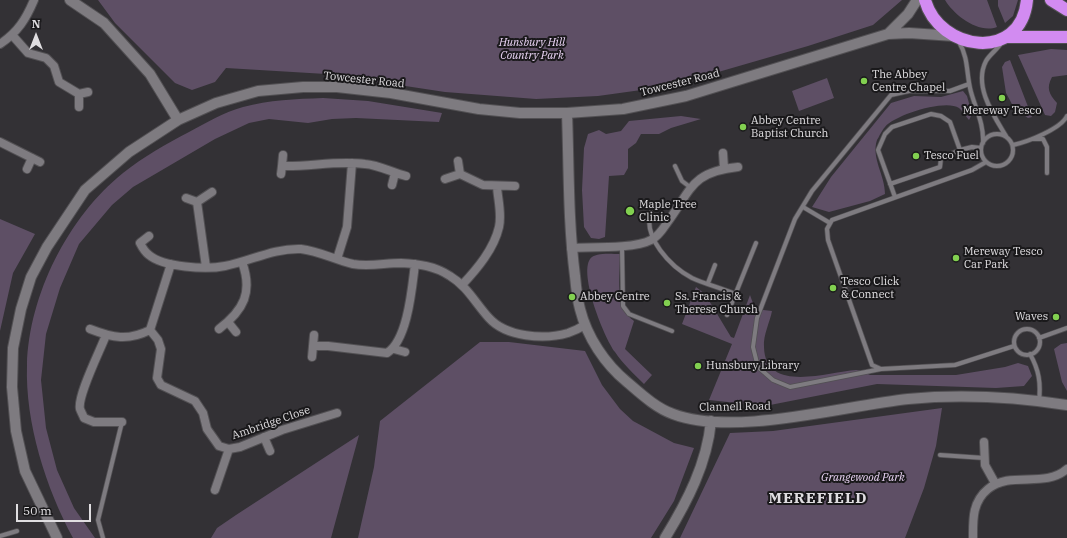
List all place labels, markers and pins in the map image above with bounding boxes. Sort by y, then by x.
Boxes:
place label: The Abbey Centre Chapel [872,68,945,94]
marker: The Abbey Centre Chapel [859,76,869,86]
marker: Mereway Tesco [997,93,1007,103]
place label: Mereway Tesco [963,104,1041,118]
place label: Abbey Centre Baptist Church [751,114,828,140]
marker: Abbey Centre Baptist Church [738,122,748,132]
place label: Tesco Fuel [924,149,979,163]
marker: Tesco Fuel [911,151,921,161]
place label: Maple Tree Clinic [639,198,697,224]
marker: Maple Tree Clinic [624,205,636,217]
place label: Mereway Tesco Car Park [964,245,1043,271]
marker: Mereway Tesco Car Park [951,253,961,263]
place label: Tesco Click & Connect [841,275,899,301]
marker: Tesco Click & Connect [828,283,838,293]
place label: Abbey Centre [580,290,650,304]
place label: Ss. Francis & Therese Church [675,290,758,316]
marker: Abbey Centre [567,292,577,302]
marker: Ss. Francis & Therese Church [662,298,672,308]
place label: Waves [1015,310,1048,324]
marker: Waves [1051,312,1061,322]
place label: Hunsbury Library [706,359,799,373]
marker: Hunsbury Library [693,361,703,371]

